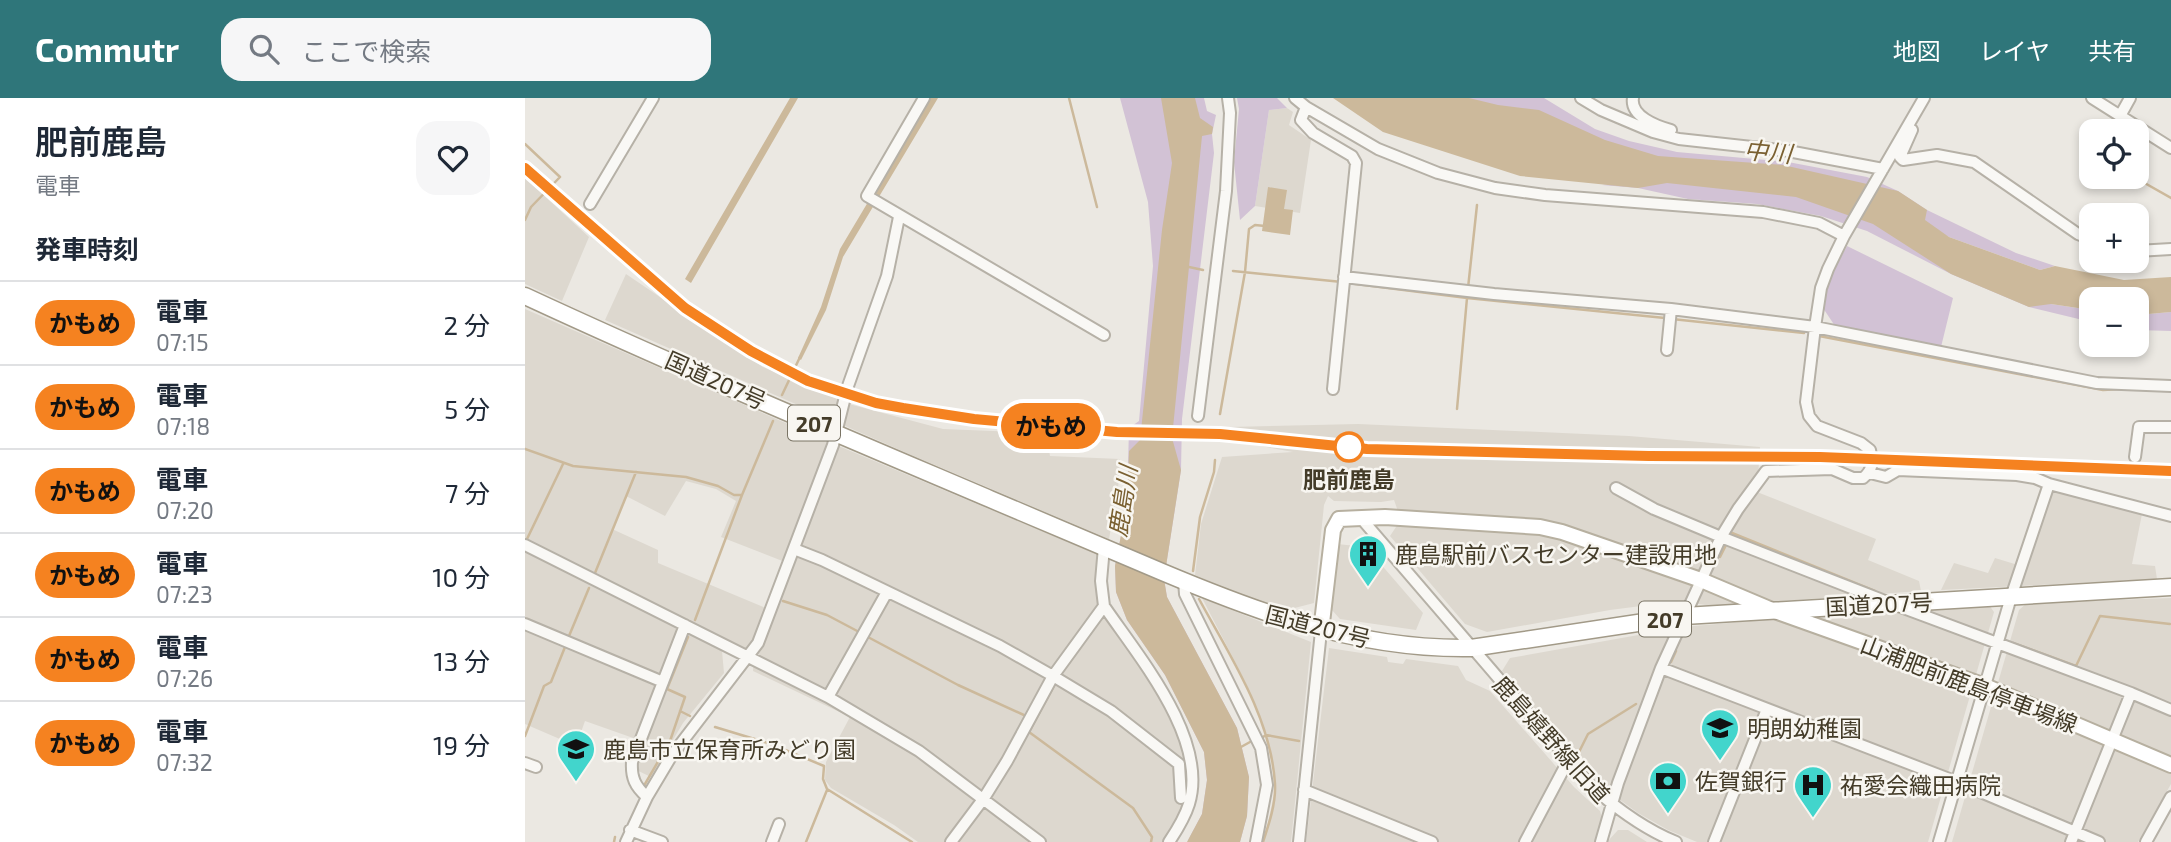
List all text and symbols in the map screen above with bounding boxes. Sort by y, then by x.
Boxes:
search box [221,18,711,81]
text: Commutr [35,29,179,69]
icon: search [245,30,283,68]
text: ここで検索 [301,35,431,66]
text: 地図 [1893,36,1941,65]
text: レイヤ [1979,36,2050,65]
text: 共有 [2088,36,2136,65]
map controls [2079,119,2149,357]
button: locate [2079,119,2149,189]
text: 肥前鹿島 [35,121,167,161]
button: heart [416,121,490,195]
water label: 中川 [1743,134,1796,168]
text: 電車 [35,171,81,199]
button: + [2079,203,2149,273]
text: 発車時刻 [35,233,139,264]
button: − [2079,287,2149,357]
text: 電車 [156,295,208,326]
text: かもめ [49,308,121,337]
text: 2 分 [444,309,490,340]
text: 07:15 [156,328,209,356]
street label: 国道207号 [661,345,771,415]
text: 電車 [156,379,208,410]
text: かもめ [49,392,121,421]
text: 5 分 [444,393,490,424]
line badge: かもめ [1011,403,1091,449]
road number: 207 [788,406,840,440]
text: かもめ [1015,411,1087,440]
text: 07:18 [156,412,210,440]
marker: 肥前鹿島 [1334,432,1364,462]
water label: 鹿島川 [1102,460,1142,539]
text: 電車 [156,463,208,494]
place label: 肥前鹿島 [1303,465,1395,493]
text: かもめ [49,476,121,505]
text: 7 分 [445,477,490,508]
text: 07:20 [156,496,214,524]
building icon: 鹿島駅前バスセンター建設用地 [1347,533,1389,588]
place label: 鹿島駅前バスセンター建設用地 [1395,540,1717,568]
text: 電車 [156,547,208,578]
text: かもめ [49,560,121,589]
text: 10 分 [432,561,490,592]
text: 07:23 [156,580,213,608]
street label: 国道207号 [1825,587,1933,621]
street label: 国道207号 [1262,599,1374,653]
road number: 207 [1639,602,1691,636]
street label: 山浦肥前鹿島停車場線 [1857,630,2081,738]
text: 電車 [156,631,208,662]
text: かもめ [49,644,121,673]
text: 13 分 [433,645,490,676]
text: 07:26 [156,664,213,692]
street label: 鹿島嬉野線旧道 [1488,670,1616,808]
school or university icon: 明朗幼稚園 [1699,707,1741,762]
place label: 明朗幼稚園 [1747,714,1862,742]
text: 電車 [156,715,208,746]
text: かもめ [49,728,121,757]
school or university icon: 鹿島市立保育所みどり園 [555,728,597,783]
text: 19 分 [433,729,490,760]
place label: 鹿島市立保育所みどり園 [603,735,856,763]
text: 07:32 [156,748,213,776]
bank icon: 佐賀銀行 [1647,760,1689,815]
hospital icon: 祐愛会織田病院 [1792,764,1834,819]
place label: 佐賀銀行 [1695,767,1787,795]
place label: 祐愛会織田病院 [1840,771,2001,799]

